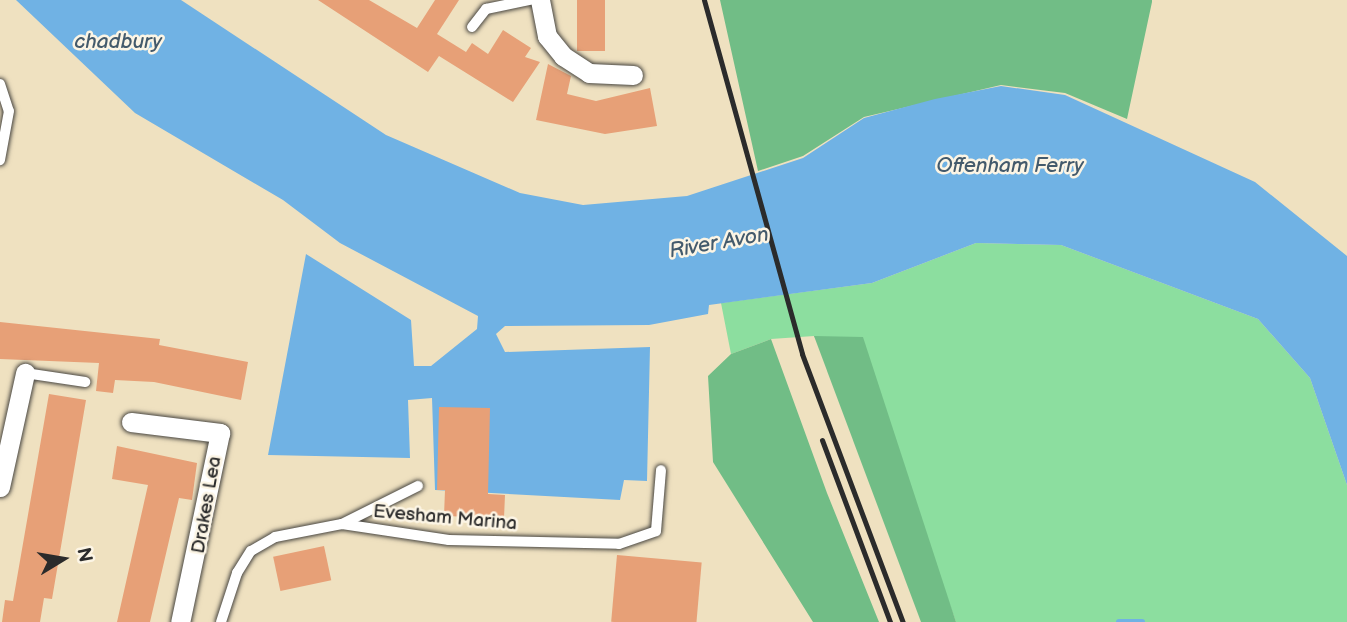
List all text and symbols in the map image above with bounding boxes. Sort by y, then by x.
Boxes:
water label: chadbury [74,29,162,55]
water label: Offenham Ferry [936,153,1084,179]
water label: River Avon [667,222,771,264]
street label: Drakes Lea [187,455,227,555]
street label: Evesham Marina [372,500,518,536]
north arrow [28,524,98,594]
text: N [71,546,97,564]

